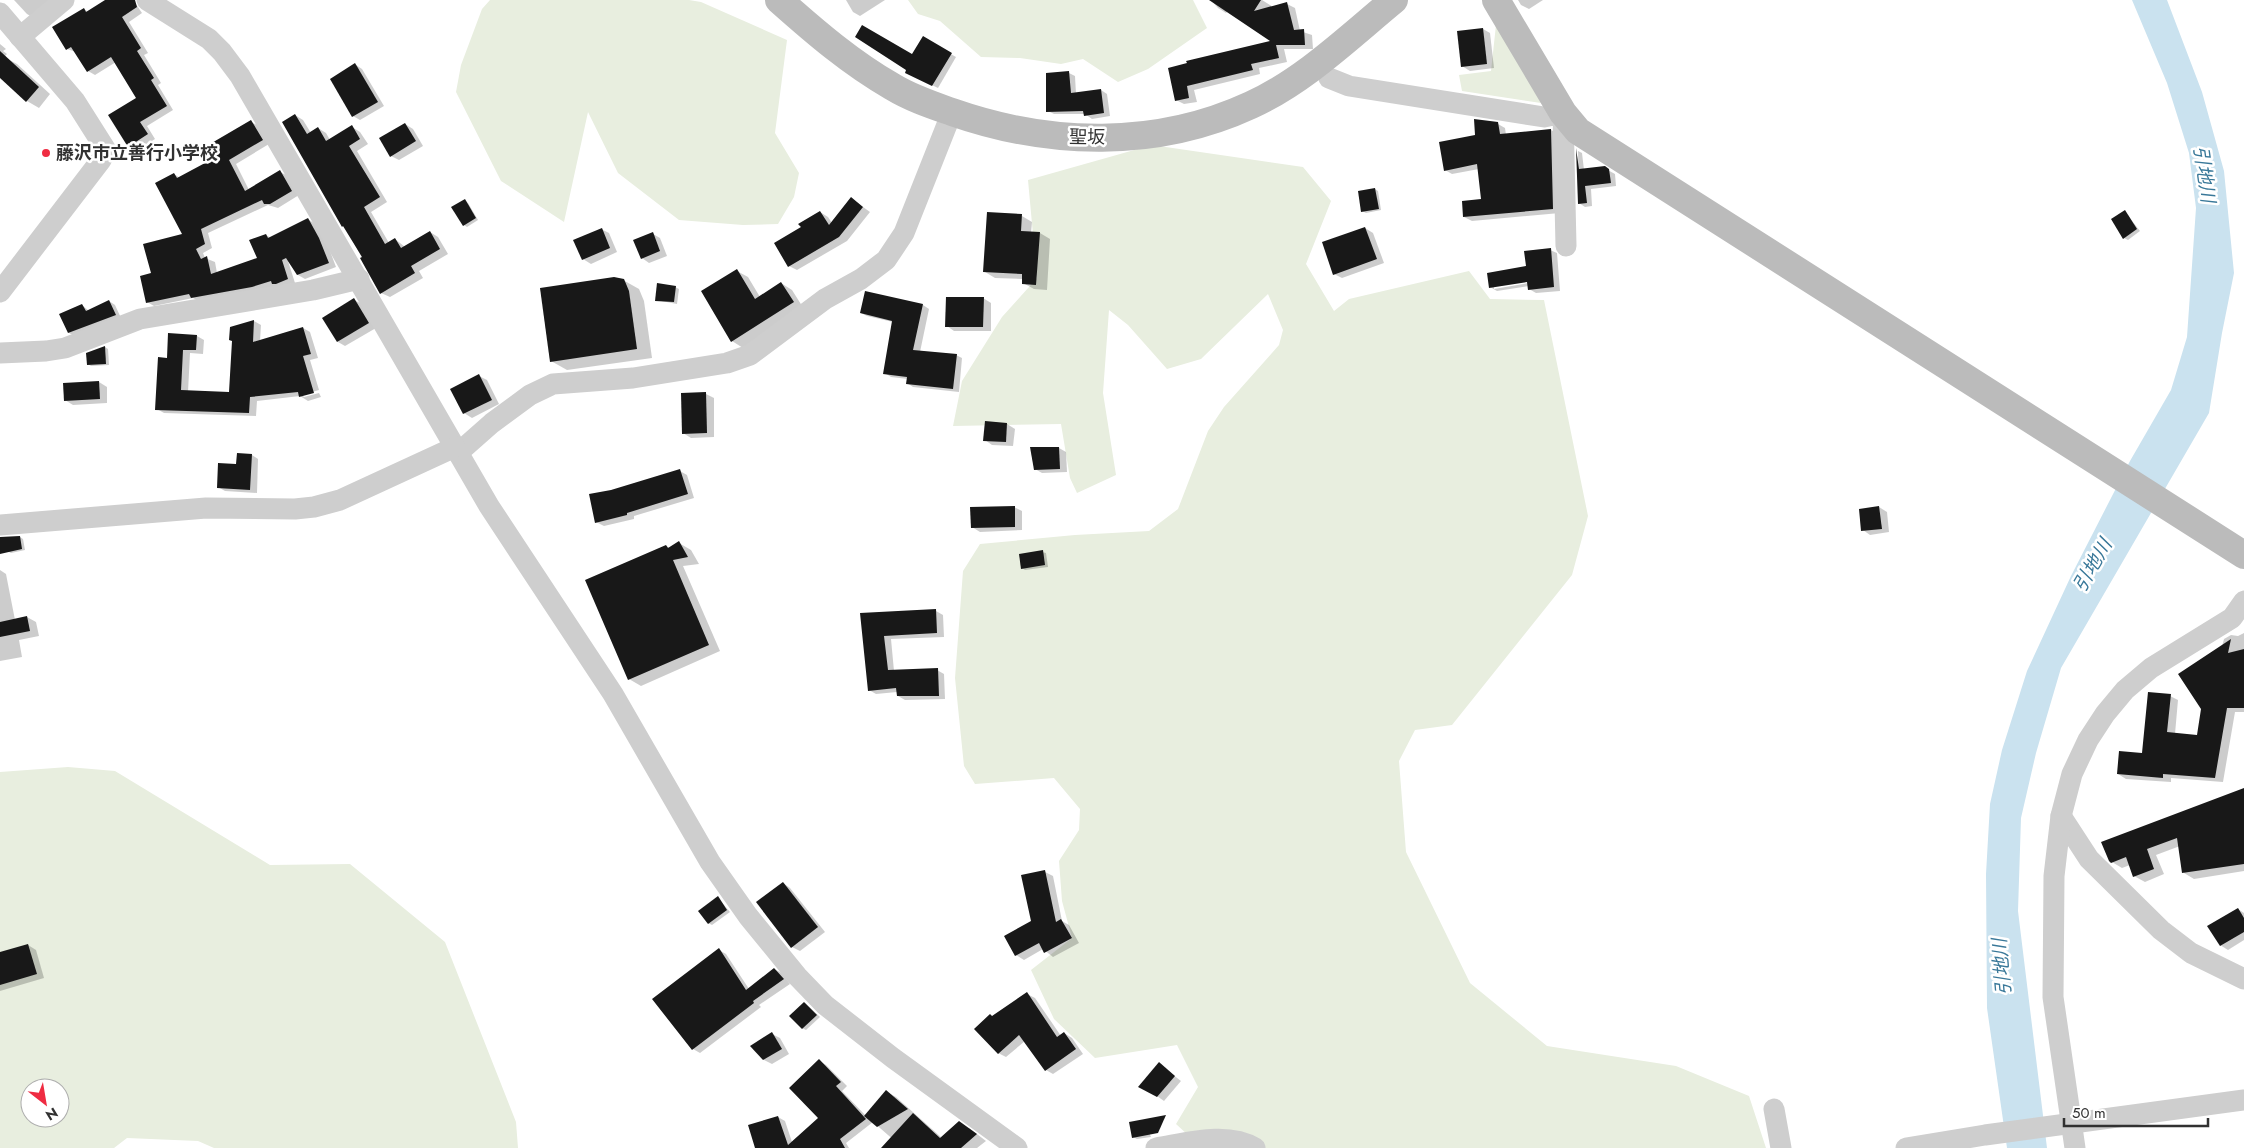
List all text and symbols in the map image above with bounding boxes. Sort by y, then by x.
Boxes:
street label: 聖坂 [1069,124,1105,150]
place label: 藤沢市立善行小学校 [56,140,218,166]
water label: 引地川 [2187,144,2222,206]
marker: 藤沢市立善行小学校 [40,147,52,159]
water label: 引地川 [2066,532,2119,597]
water label: 引地川 [1985,935,2017,997]
north arrow [20,1078,70,1128]
scale bar [2064,1096,2208,1128]
text: 50 m [2072,1102,2106,1124]
text: N [42,1103,62,1126]

